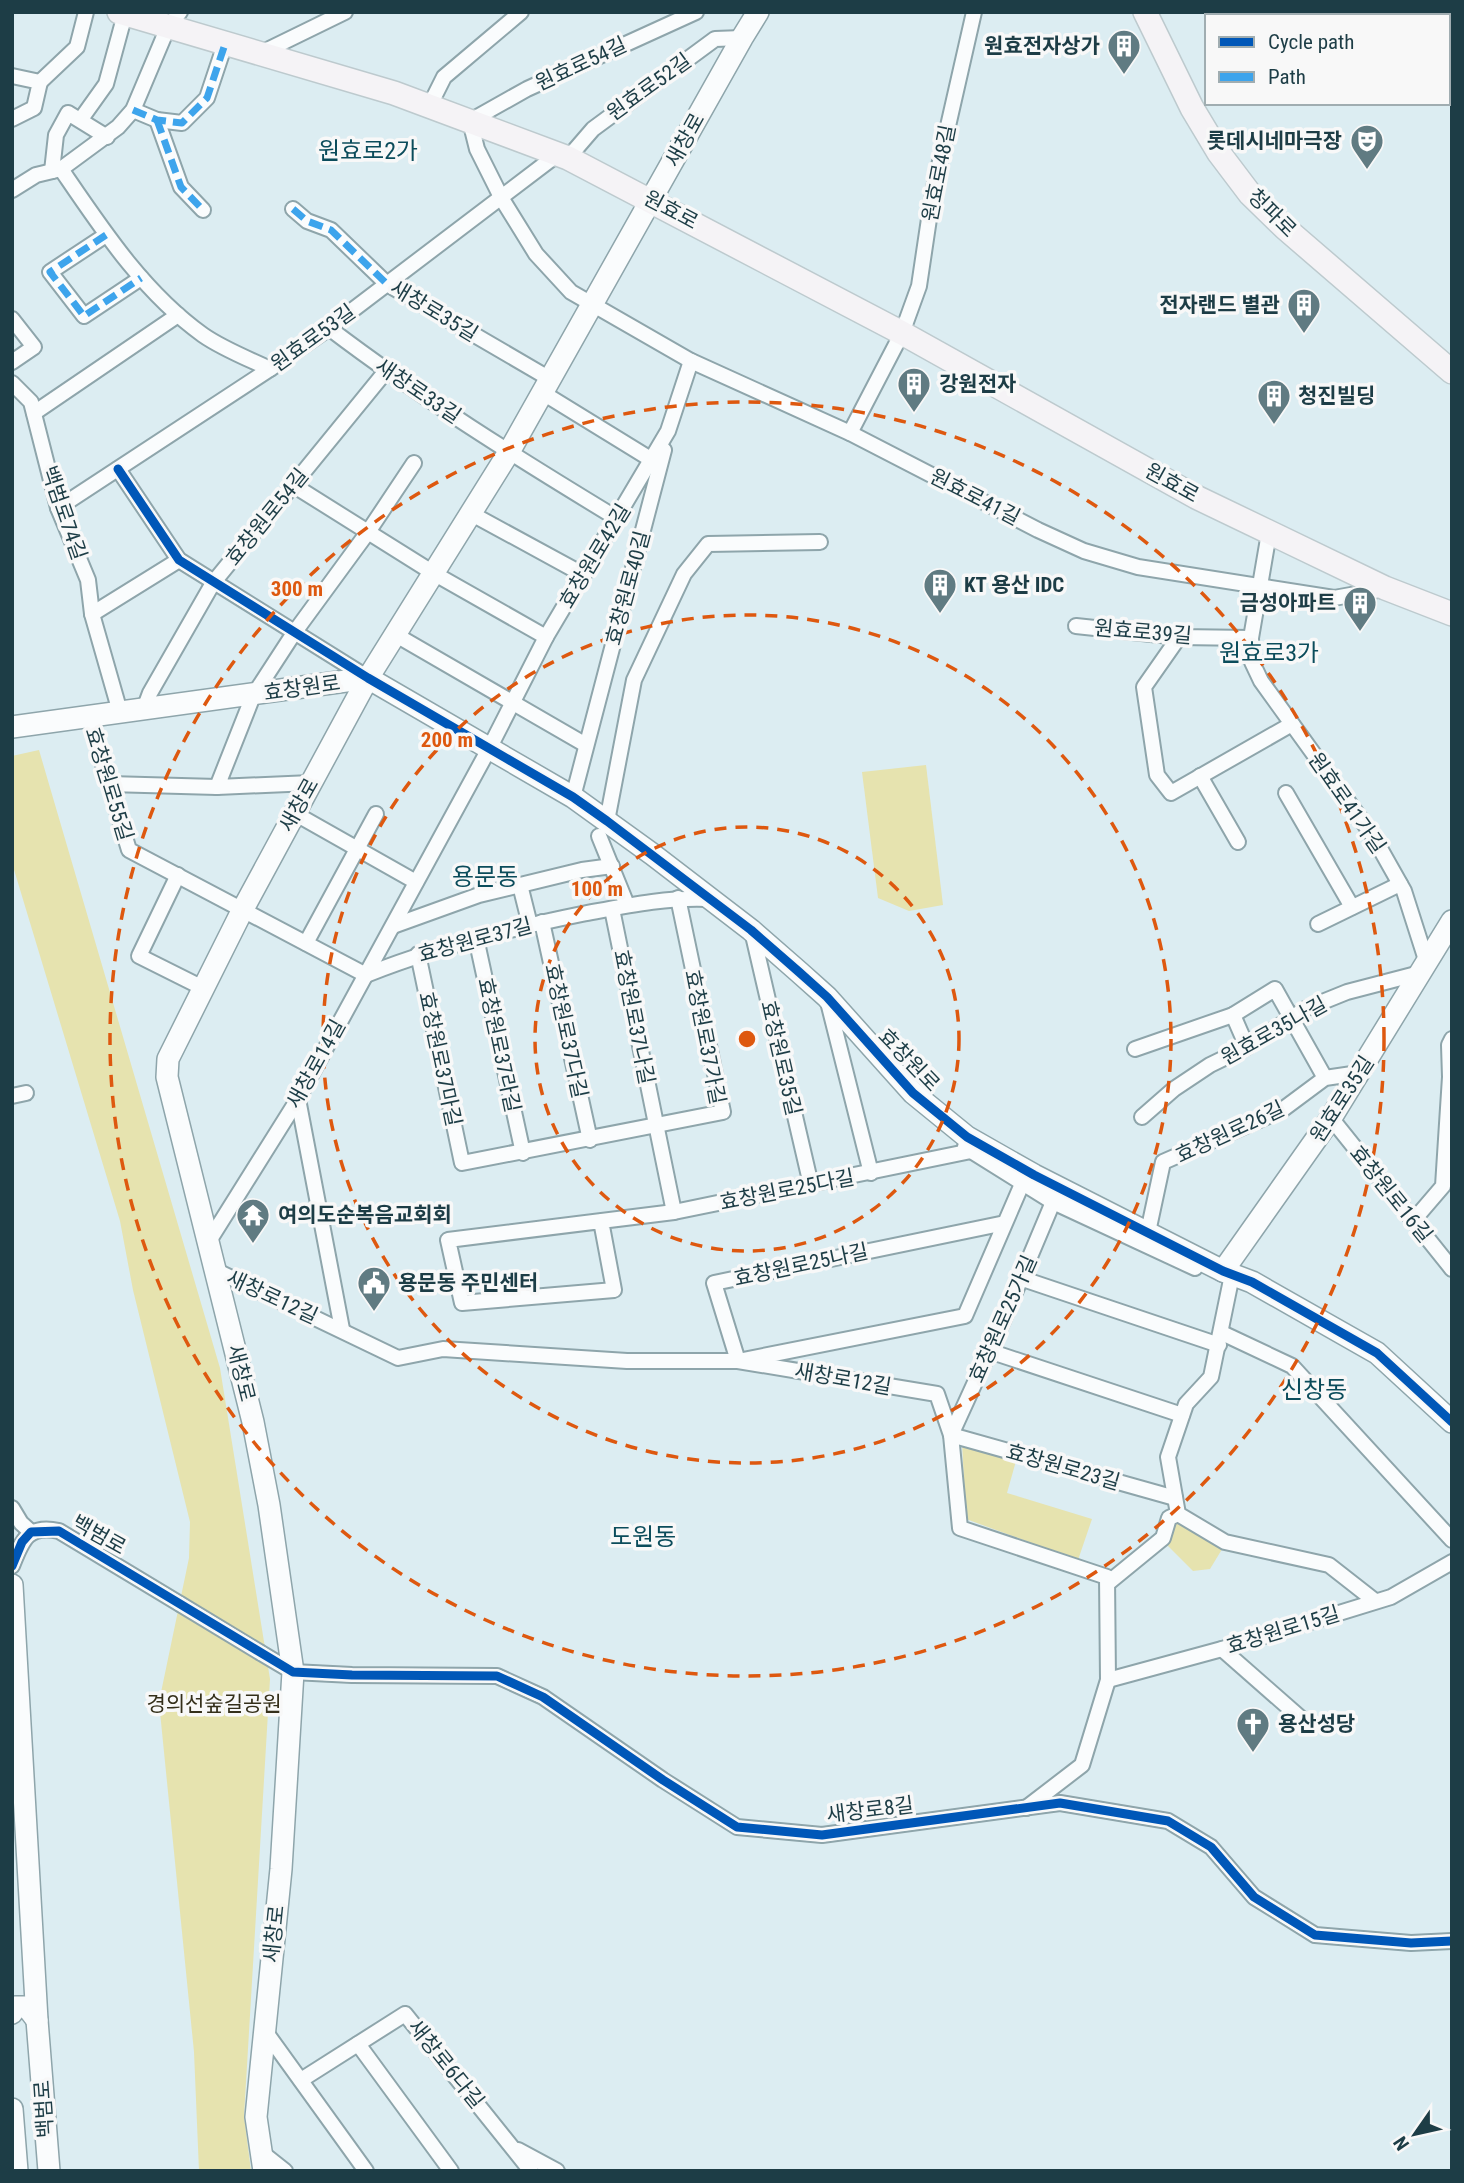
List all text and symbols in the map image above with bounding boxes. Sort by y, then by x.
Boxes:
legend [1205,14,1450,105]
building icon: 원효전자상가 [1105,27,1143,76]
text: Cycle path [1268,30,1354,54]
street label: 원효로54길 [532,32,630,96]
place label: 원효전자상가 [984,34,1100,58]
street label: 원효로52길 [602,48,696,126]
text: Path [1268,65,1306,89]
street label: 새창로 [660,109,710,171]
theatre icon: 롯데시네마극장 [1348,122,1386,171]
street label: 원효로48길 [918,123,960,223]
place label: 롯데시네마극장 [1207,129,1342,153]
district label: 원효로2가 [318,137,418,165]
street label: 청파로 [1243,184,1301,242]
street label: 원효로 [640,186,702,234]
street label: 새창로35길 [386,275,482,347]
building icon: 전자랜드 별관 [1285,286,1323,335]
place label: 전자랜드 별관 [1159,293,1280,317]
street label: 원효로53길 [266,299,360,377]
street label: 새창로33길 [371,354,465,428]
building icon: 강원전자 [895,365,933,414]
place label: 강원전자 [939,372,1016,396]
building icon: 청진빌딩 [1255,377,1293,426]
place label: 청진빌딩 [1298,384,1375,408]
street label: 원효로 [1141,458,1203,508]
street label: 백범로74길 [37,463,91,563]
street label: 효창원로54길 [221,464,313,570]
street label: 원효로41길 [926,464,1024,530]
street label: 효창원로42길 [554,500,636,612]
street label: 효창원로40길 [601,528,655,648]
building icon: KT 용산 IDC [921,566,959,615]
place label: KT 용산 IDC [964,573,1064,597]
text: 300 m [271,577,323,601]
building icon: 금성아파트 [1341,584,1379,633]
place label: 금성아파트 [1239,591,1336,615]
street label: 원효로39길 [1093,616,1193,648]
district label: 원효로3가 [1219,639,1319,667]
street label: 효창원로 [262,671,342,705]
street label: 효창원로55길 [80,724,138,844]
text: 200 m [421,728,473,752]
street label: 원효로41가길 [1304,748,1390,858]
street label: 새창로 [274,774,324,836]
district label: 용문동 [452,863,518,891]
text: 100 m [571,877,623,901]
street label: 효창원로37길 [415,913,535,967]
street label: 효창원로37나길 [609,948,659,1086]
street label: 효창원로37다길 [540,962,592,1100]
street label: 효창원로37가길 [680,968,730,1106]
street label: 효창원로37라길 [473,976,525,1114]
street label: 효창원로37마길 [414,990,466,1128]
street label: 원효로35나길 [1217,992,1331,1070]
street label: 효창원로35길 [756,998,806,1118]
street label: 새창로14길 [282,1015,350,1113]
street label: 효창원로 [874,1024,944,1096]
centre of rings [735,1027,759,1051]
street label: 원효로35길 [1305,1051,1379,1147]
street label: 효창원로26길 [1172,1096,1288,1168]
street label: 효창원로16길 [1345,1141,1437,1247]
street label: 효창원로25다길 [718,1165,856,1215]
temple icon: 여의도순복음교회회 [234,1196,272,1245]
place label: 여의도순복음교회회 [278,1203,452,1227]
street label: 효창원로25나길 [732,1239,870,1291]
street label: 효창원로25가길 [964,1252,1042,1386]
public building icon: 용문동 주민센터 [355,1264,393,1313]
street label: 새창로12길 [223,1265,321,1329]
place label: 용문동 주민센터 [398,1271,538,1295]
street label: 새창로 [222,1342,260,1404]
street label: 새창로12길 [793,1359,893,1399]
district label: 신창동 [1281,1376,1347,1404]
street label: 효창원로23길 [1003,1439,1123,1495]
street label: 백범로 [68,1510,130,1560]
district label: 도원동 [610,1523,676,1551]
street label: 효창원로15길 [1223,1601,1343,1659]
park label: 경의선숲길공원 [146,1692,282,1716]
church icon: 용산성당 [1234,1705,1272,1754]
place label: 용산성당 [1278,1712,1355,1736]
street label: 새창로8길 [825,1793,915,1827]
street label: 새창로 [259,1904,289,1964]
street label: 새창로6다길 [403,2015,489,2113]
street label: 백범로 [30,2079,58,2139]
north arrow [1380,2099,1450,2169]
text: N [1389,2132,1414,2154]

